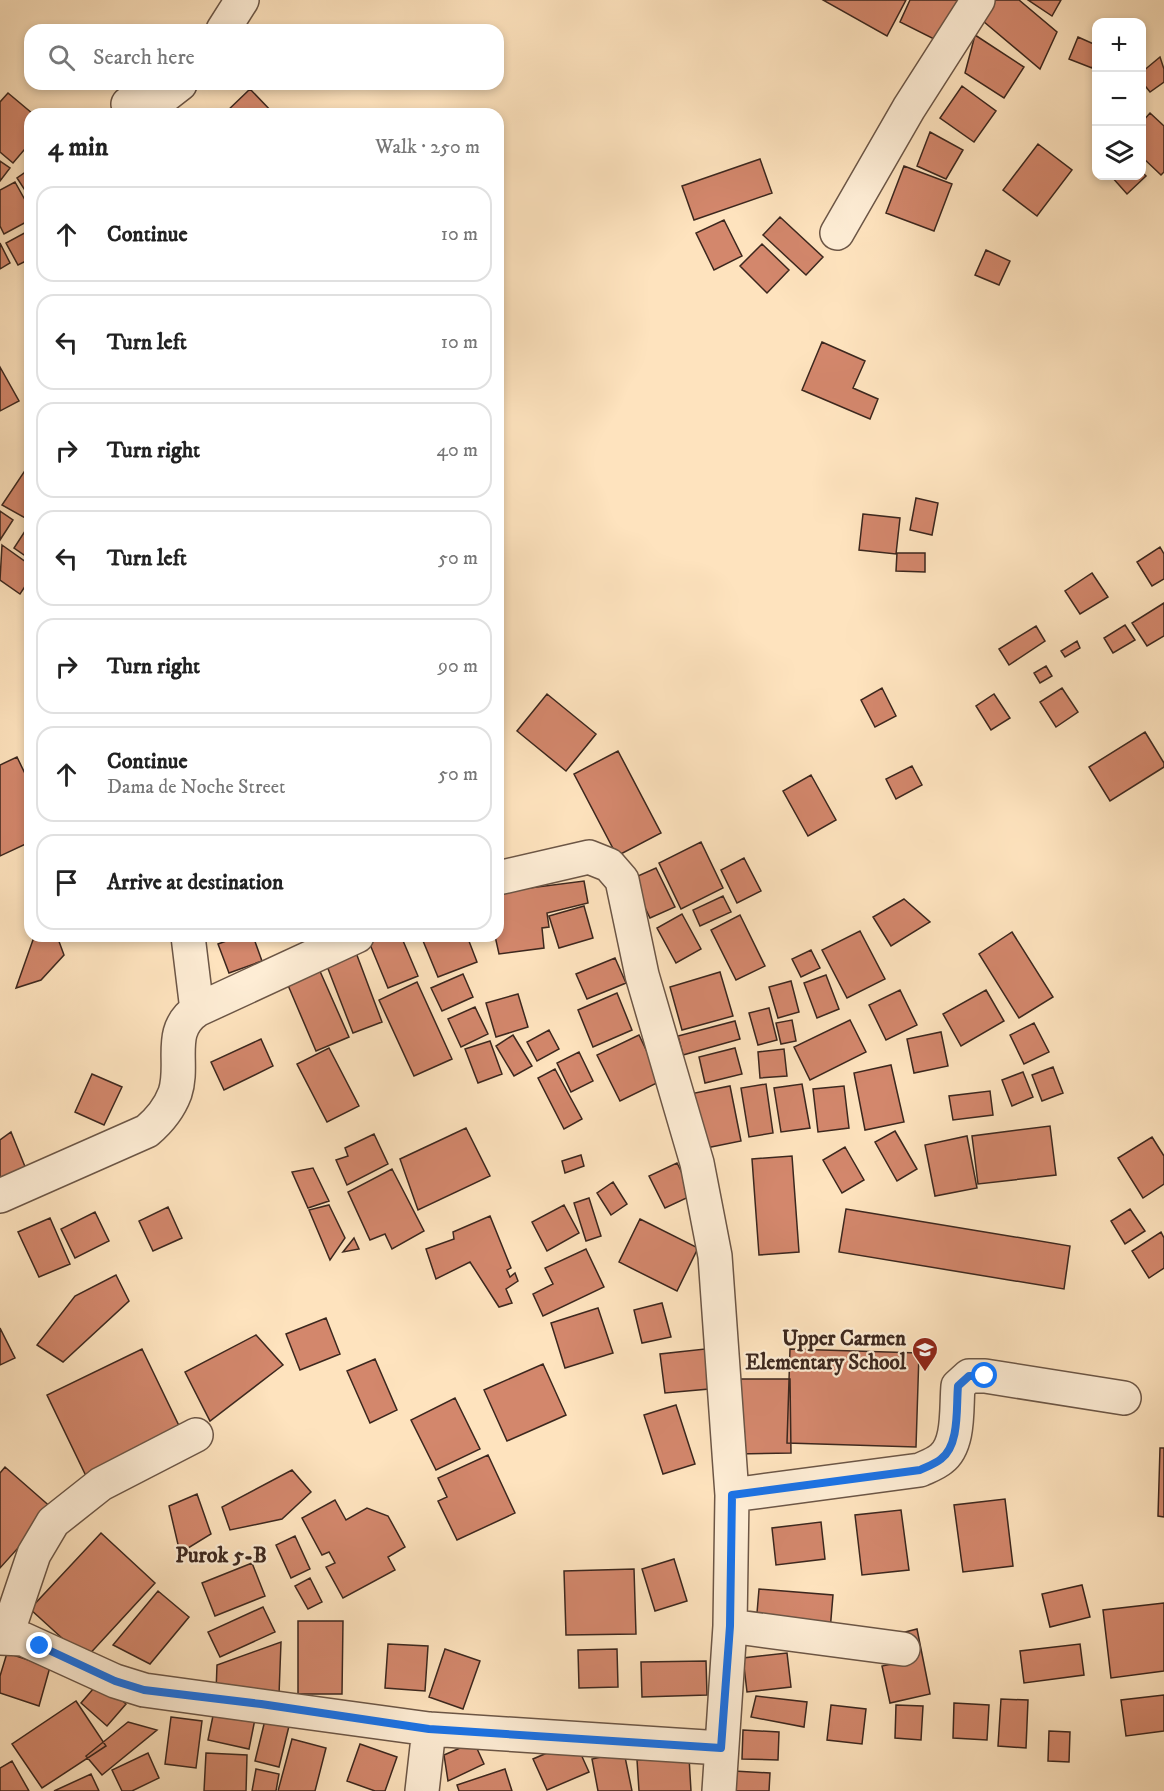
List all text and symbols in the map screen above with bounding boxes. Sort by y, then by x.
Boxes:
map controls [1092,18,1146,180]
button: + [1092,18,1146,72]
search box [24,24,504,90]
icon: search [45,41,78,74]
text: Search here [93,44,195,71]
button: − [1092,72,1146,126]
button: layers [1092,126,1146,180]
text: 4 min [48,131,108,164]
text: Walk · 250 m [375,135,480,160]
icon: ahead [50,218,83,251]
text: Continue [107,221,188,248]
text: 10 m [441,222,478,247]
icon: left [50,326,83,359]
text: Turn left [107,329,187,356]
text: 10 m [441,330,478,355]
icon: right [50,434,83,467]
text: Turn right [107,437,200,464]
text: 40 m [436,438,478,463]
icon: left [50,542,83,575]
text: Turn left [107,545,187,572]
text: 50 m [438,546,478,571]
icon: right [50,650,83,683]
text: Turn right [107,653,200,680]
text: 90 m [438,654,478,679]
text: Continue [107,748,188,775]
icon: ahead [50,758,83,791]
text: 50 m [438,762,478,787]
text: Dama de Noche Street [107,775,285,800]
icon: arrive [50,866,83,899]
text: Arrive at destination [107,869,284,896]
place label: Upper Carmen Elementary School [745,1326,907,1376]
school or university icon: Upper Carmen Elementary School [910,1335,940,1373]
route start [971,1362,997,1388]
district label: Purok 5-B [175,1542,267,1569]
route end [26,1632,52,1658]

